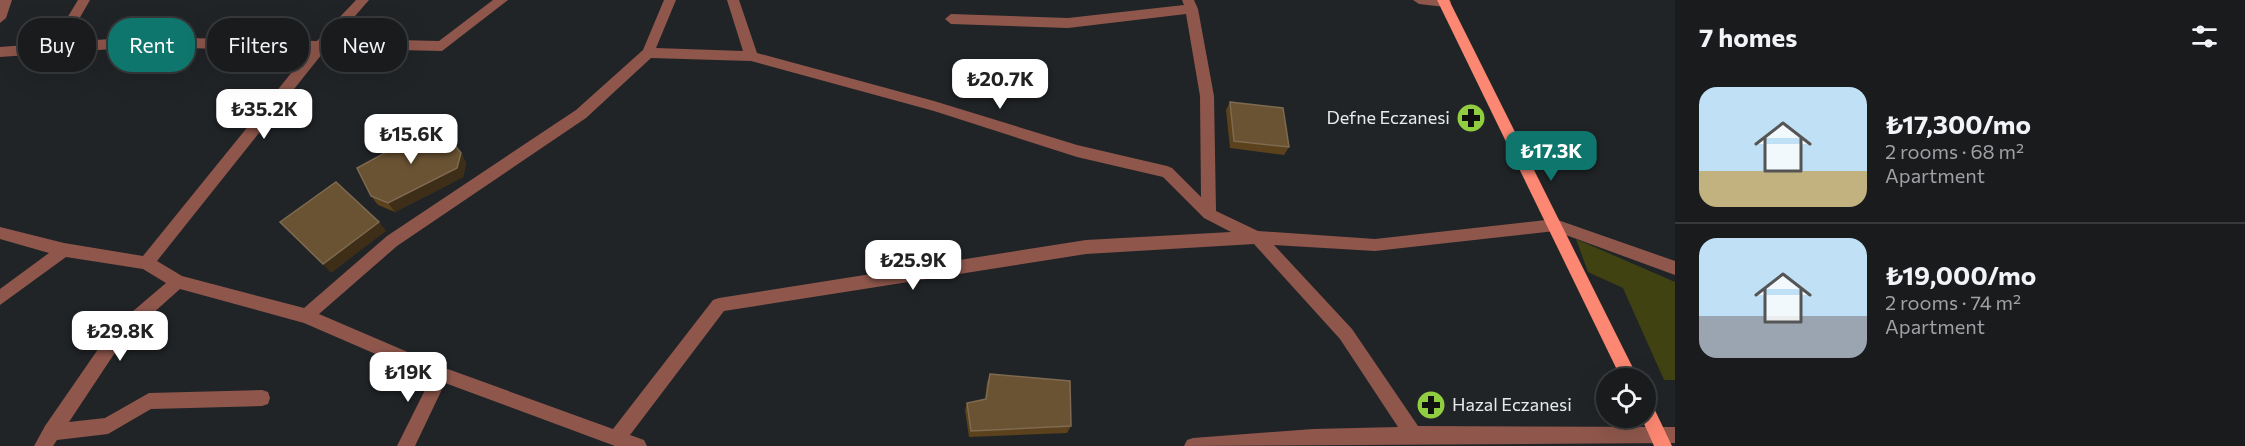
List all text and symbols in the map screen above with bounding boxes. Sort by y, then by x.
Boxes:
chip: Buy [18,18,96,72]
chip: Rent [108,18,195,72]
chip: Filters [207,18,309,72]
chip: New [321,18,407,72]
icon: filters [2188,20,2221,53]
text: 7 homes [1699,21,1797,52]
pin: ₺20.7K [951,59,1049,110]
text: ₺20.7K [966,66,1034,90]
pin: ₺35.2K [215,89,313,140]
text: ₺35.2K [230,96,298,120]
pharmacy icon: Defne Eczanesi [1455,102,1487,134]
place label: Defne Eczanesi [1326,106,1450,128]
text: ₺17,300/mo [1885,108,2031,139]
icon: home [1747,111,1819,183]
pin: ₺15.6K [362,114,460,165]
text: ₺15.6K [378,121,444,145]
pin: ₺17.3K [1502,131,1600,182]
text: ₺17.3K [1520,138,1582,162]
text: 2 rooms · 68 m² [1885,139,2024,163]
text: Apartment [1885,163,1985,187]
pin: ₺25.9K [864,240,962,291]
text: ₺25.9K [879,247,947,271]
text: ₺19,000/mo [1885,259,2036,290]
icon: home [1747,262,1819,334]
text: 2 rooms · 74 m² [1885,290,2021,314]
pin: ₺29.8K [71,311,169,362]
text: Apartment [1885,314,1985,338]
text: ₺29.8K [86,318,154,342]
pin: ₺19K [372,352,444,403]
text: ₺19K [384,359,432,383]
map controls [1596,368,1656,428]
button: locate [1596,368,1656,428]
pharmacy icon: Hazal Eczanesi [1415,389,1447,421]
place label: Hazal Eczanesi [1452,393,1572,415]

